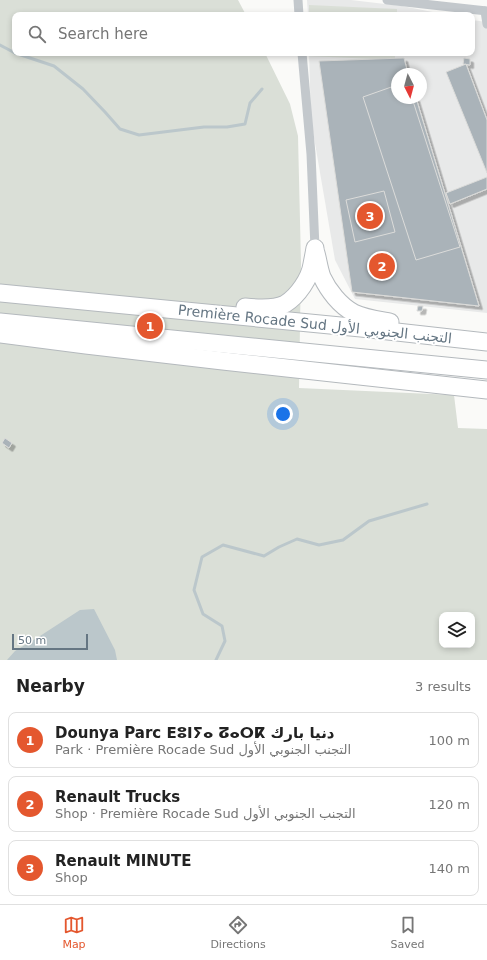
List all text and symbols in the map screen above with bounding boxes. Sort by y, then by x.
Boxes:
search box [12,12,475,56]
icon: search [26,23,48,45]
text: Search here [58,25,148,43]
north arrow [391,68,427,104]
pin: 3 [357,201,383,231]
pin: 2 [369,251,395,281]
street label: Première Rocade Sud التجنب الجنوبي الأول [177,301,453,347]
pin: 1 [137,311,163,341]
your location [273,404,293,424]
map controls [439,612,475,648]
button: layers [439,612,475,648]
scale bar [12,632,88,651]
text: 50 m [18,634,46,647]
text: Nearby [16,676,85,696]
text: 3 results [415,679,471,694]
text: Dounya Parc ⴹⵓⵏⵢⴰ ⵒⴰⵔⴽ دنيا بارك [55,724,334,742]
text: 1 [25,733,35,748]
text: 100 m [428,733,470,748]
text: Park · Première Rocade Sud التجنب الجنوبي الأول [55,742,351,757]
text: Renault Trucks [55,788,180,806]
text: 2 [25,797,35,812]
text: 120 m [428,797,470,812]
text: Shop · Première Rocade Sud التجنب الجنوبي الأول [55,806,356,821]
text: Renault MINUTE [55,852,191,870]
text: 3 [25,861,35,876]
text: 140 m [428,861,470,876]
text: Shop [55,870,88,885]
tab: Map [62,914,86,951]
tab: Directions [210,914,266,951]
tab: Saved [391,914,425,951]

